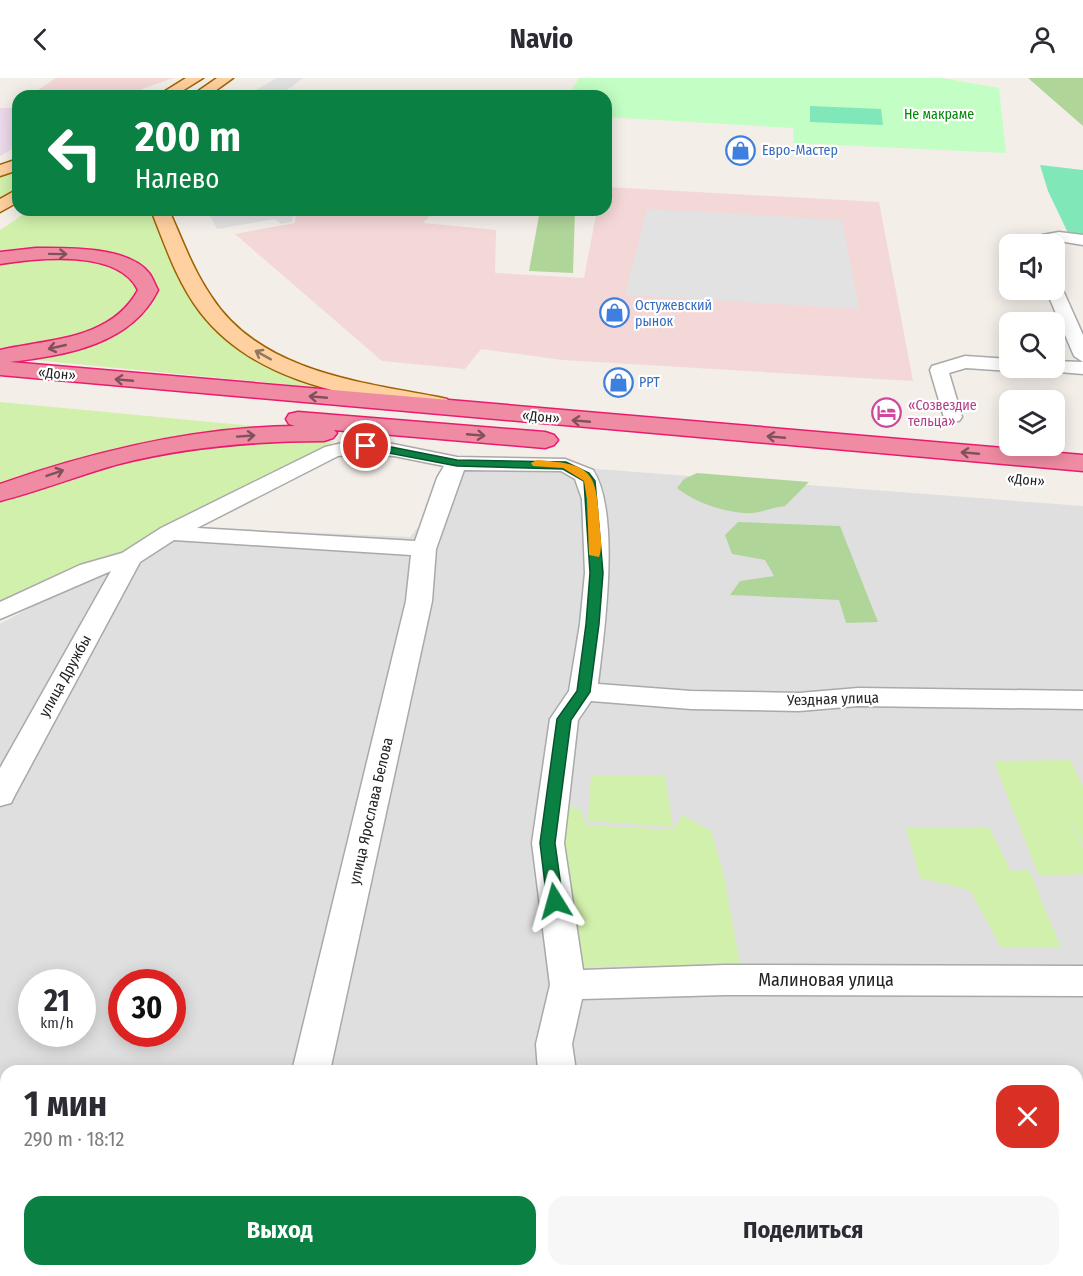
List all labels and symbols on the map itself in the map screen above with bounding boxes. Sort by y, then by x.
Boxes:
park label: Не макраме [904,106,974,123]
shop icon: Евро-Мастер [725,134,757,166]
place label: Евро-Мастер [762,142,838,159]
one-way arrow [48,249,68,260]
shop icon: Остужевский рынок [598,297,630,329]
place label: Остужевский рынок [635,297,712,330]
one-way arrow [48,342,67,354]
one-way arrow [254,349,272,360]
street label: «Дон» [38,364,76,384]
shop icon: РРТ [602,366,634,398]
one-way arrow [114,374,134,385]
place label: РРТ [639,374,660,391]
one-way arrow [309,391,329,402]
hotel icon: «Созвездие тельца» [871,397,903,429]
place label: «Созвездие тельца» [908,397,977,430]
street label: «Дон» [522,407,560,427]
one-way arrow [572,415,592,426]
pin [340,420,391,471]
one-way arrow [236,430,255,441]
one-way arrow [466,430,486,441]
one-way arrow [766,431,786,442]
one-way arrow [960,447,980,458]
one-way arrow [45,467,64,478]
street label: «Дон» [1007,470,1045,490]
street label: улица Дружбы [35,632,95,720]
street label: Уездная улица [786,688,879,710]
street label: улица Ярослава Белова [345,736,397,886]
position arrow [523,869,587,933]
speed limit sign: 30 [108,969,186,1047]
street label: Малиновая улица [758,969,894,991]

